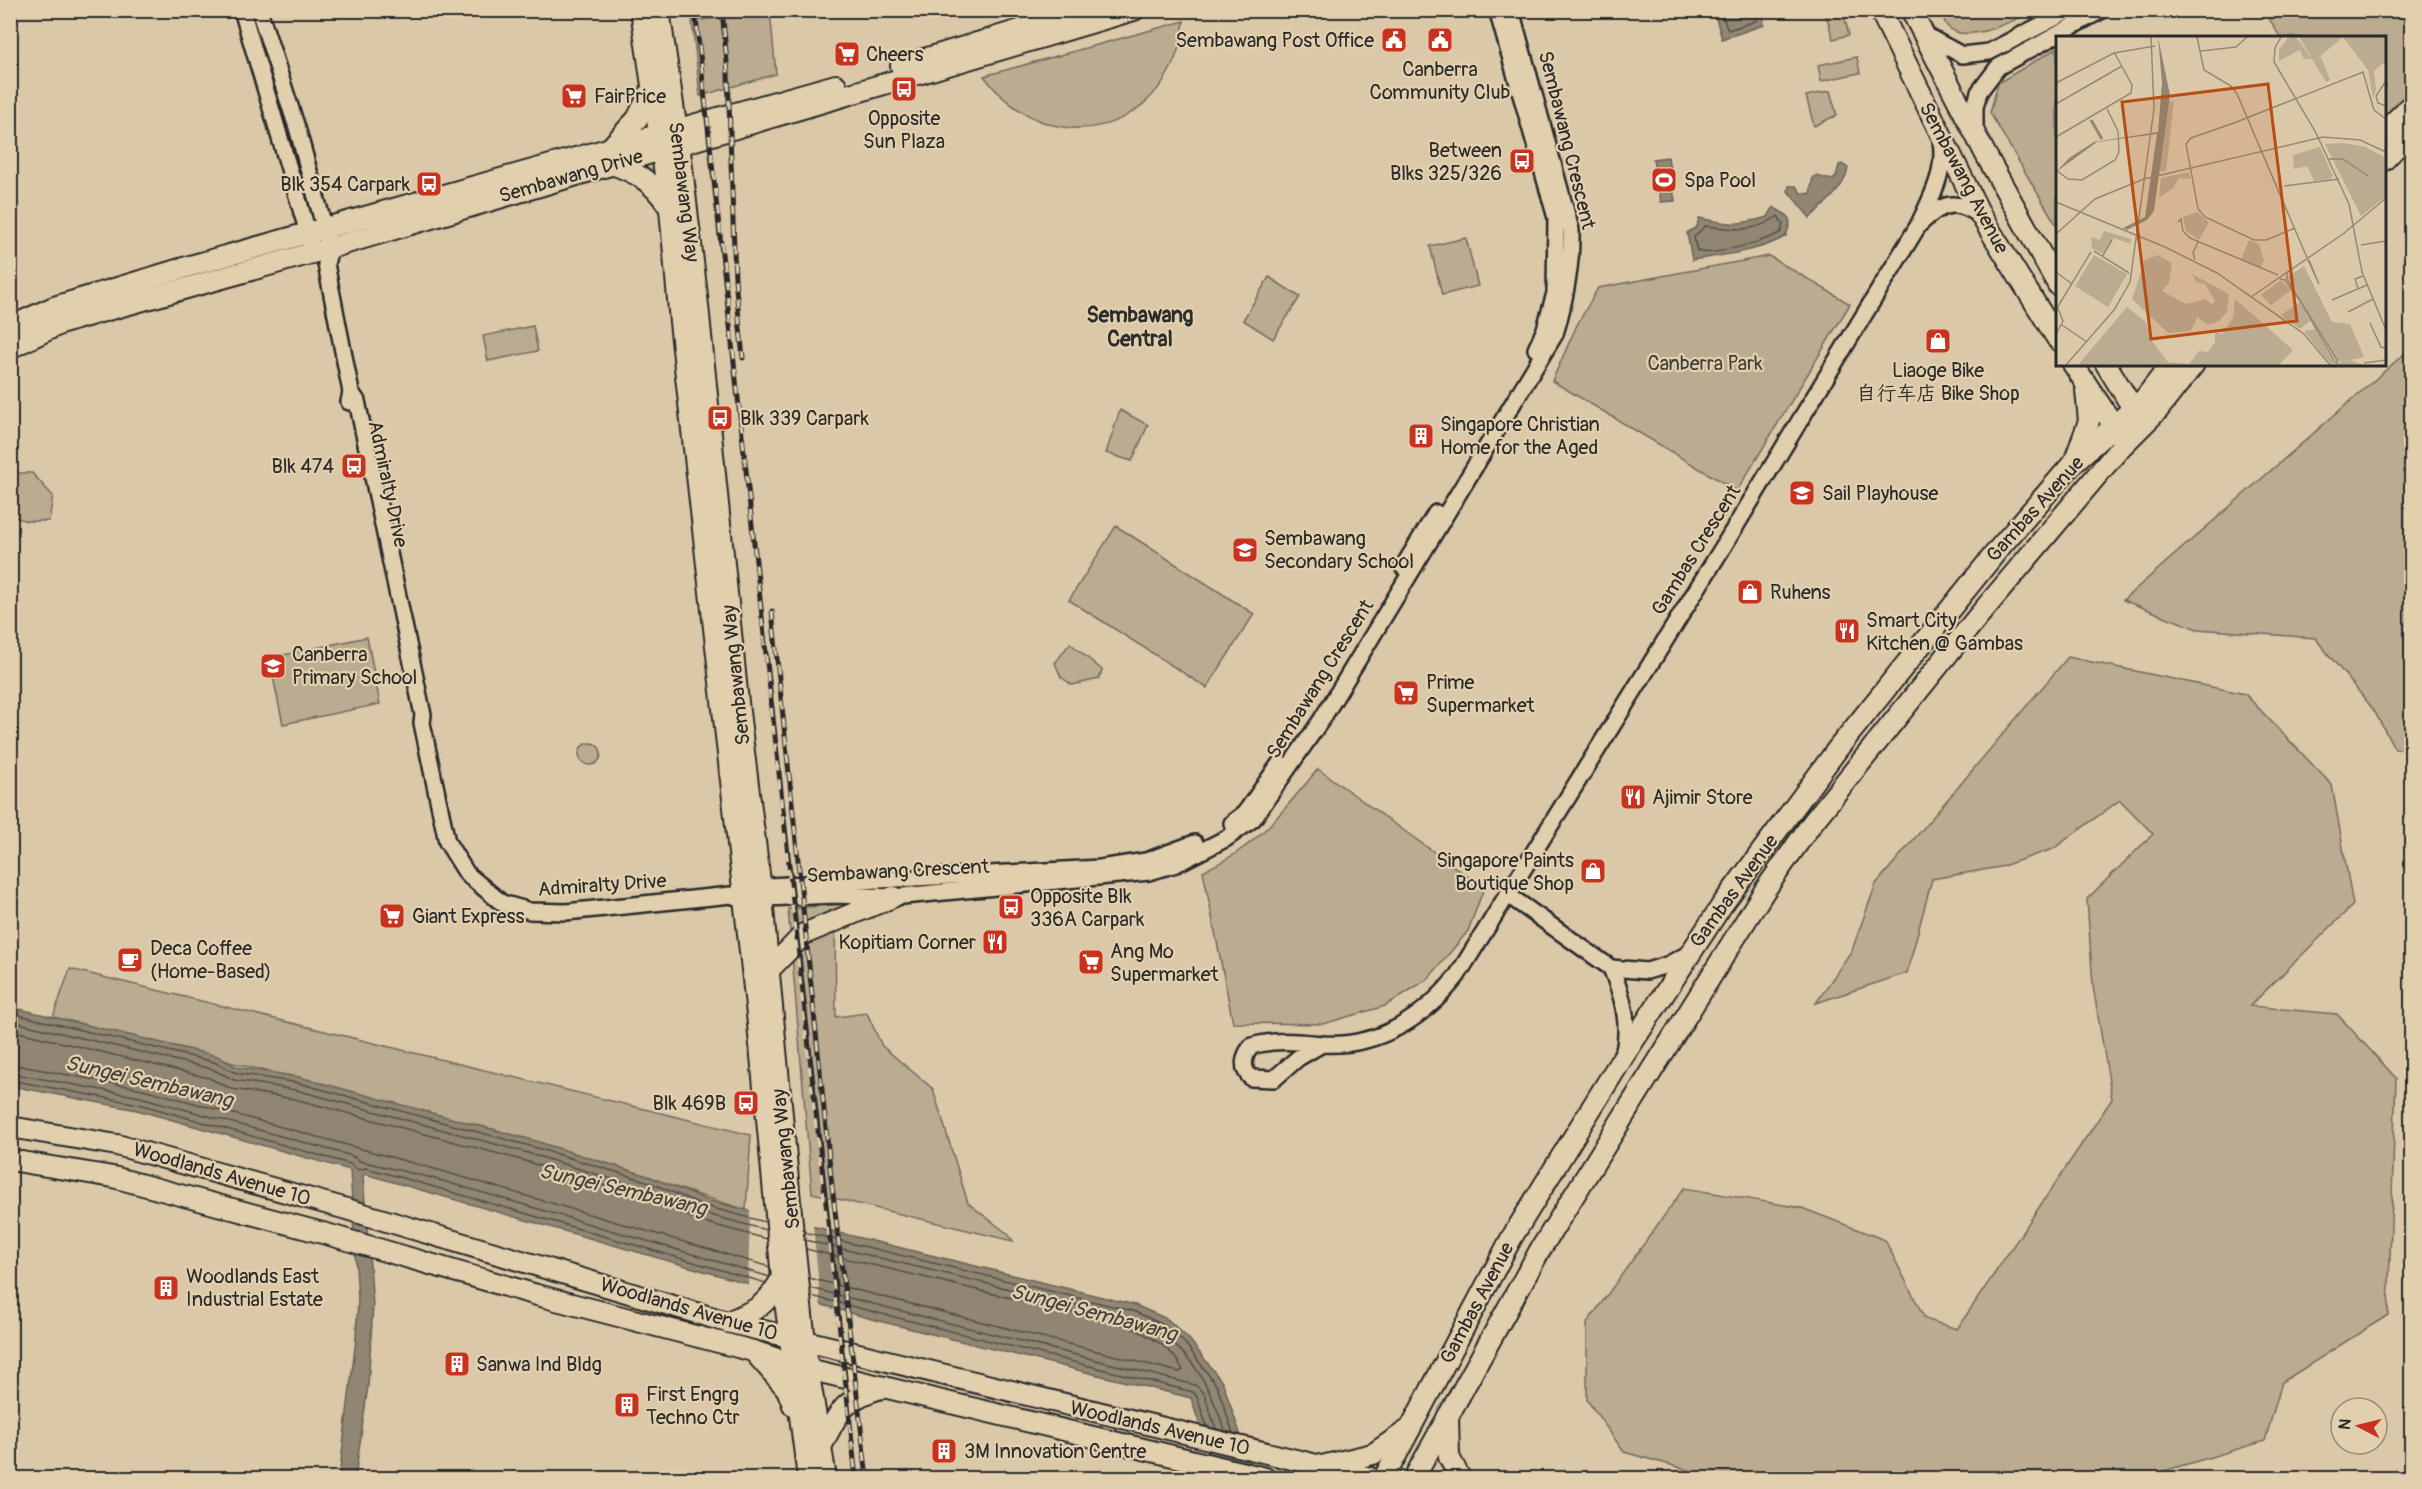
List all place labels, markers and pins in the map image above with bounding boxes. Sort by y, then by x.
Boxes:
public building icon: Sembawang Post Office [1379,25,1409,55]
public building icon: Canberra Community Club [1425,25,1455,55]
place label: Sembawang Post Office [1175,28,1374,53]
supermarket icon: Cheers [832,39,862,69]
place label: Cheers [866,42,924,67]
place label: Canberra Community Club [1370,57,1510,105]
bus stop icon: Opposite Sun Plaza [889,74,919,104]
supermarket icon: FairPrice [559,81,589,111]
place label: FairPrice [594,84,666,109]
place label: Opposite Sun Plaza [863,106,945,154]
place label: Between Blks 325/326 [1390,138,1502,186]
bus stop icon: Between Blks 325/326 [1507,146,1537,176]
sports icon: Spa Pool [1649,165,1679,195]
place label: Spa Pool [1684,168,1756,193]
bus stop icon: Blk 354 Carpark [414,169,444,199]
place label: Blk 354 Carpark [280,172,411,197]
shop icon: Liaoge Bike 自行车店 Bike Shop [1923,326,1953,356]
place label: Liaoge Bike 自行车店 Bike Shop [1856,358,2020,406]
bus stop icon: Blk 339 Carpark [705,403,735,433]
place label: Blk 339 Carpark [740,406,869,431]
place label: Singapore Christian Home for the Aged [1440,412,1600,460]
building icon: Singapore Christian Home for the Aged [1406,421,1436,451]
bus stop icon: Blk 474 [339,451,369,481]
place label: Blk 474 [271,454,334,479]
school or university icon: Sail Playhouse [1787,478,1817,508]
place label: Sail Playhouse [1822,481,1938,506]
place label: Sembawang Secondary School [1264,526,1414,574]
school or university icon: Sembawang Secondary School [1230,535,1260,565]
shop icon: Ruhens [1735,577,1765,607]
place label: Ruhens [1770,580,1830,605]
place label: Smart City Kitchen @ Gambas [1866,608,2023,656]
restaurant icon: Smart City Kitchen @ Gambas [1832,616,1862,646]
place label: Canberra Primary School [292,642,417,690]
school or university icon: Canberra Primary School [258,651,288,681]
place label: Prime Supermarket [1426,670,1536,718]
supermarket icon: Prime Supermarket [1391,678,1421,708]
restaurant icon: Ajimir Store [1618,782,1648,812]
place label: Ajimir Store [1652,785,1753,810]
place label: Singapore Paints Boutique Shop [1436,848,1574,896]
shop icon: Singapore Paints Boutique Shop [1578,856,1608,886]
place label: Opposite Blk 336A Carpark [1030,884,1145,932]
bus stop icon: Opposite Blk 336A Carpark [996,892,1026,922]
supermarket icon: Giant Express [377,901,407,931]
place label: Giant Express [412,904,524,929]
restaurant icon: Kopitiam Corner [980,927,1010,957]
place label: Kopitiam Corner [838,930,976,955]
place label: Deca Coffee (Home-Based) [150,936,272,984]
place label: Ang Mo Supermarket [1110,939,1220,987]
cafe icon: Deca Coffee (Home-Based) [115,945,145,975]
supermarket icon: Ang Mo Supermarket [1076,947,1106,977]
bus stop icon: Blk 469B [731,1088,761,1118]
place label: Blk 469B [652,1091,726,1116]
place label: Woodlands East Industrial Estate [186,1264,323,1312]
building icon: Woodlands East Industrial Estate [151,1273,181,1303]
building icon: Sanwa Ind Bldg [442,1349,472,1379]
place label: Sanwa Ind Bldg [476,1352,602,1377]
place label: First Engrg Techno Ctr [646,1382,740,1430]
building icon: First Engrg Techno Ctr [612,1390,642,1420]
building icon: 3M Innovation Centre [929,1436,959,1466]
place label: 3M Innovation Centre [964,1439,1147,1464]

